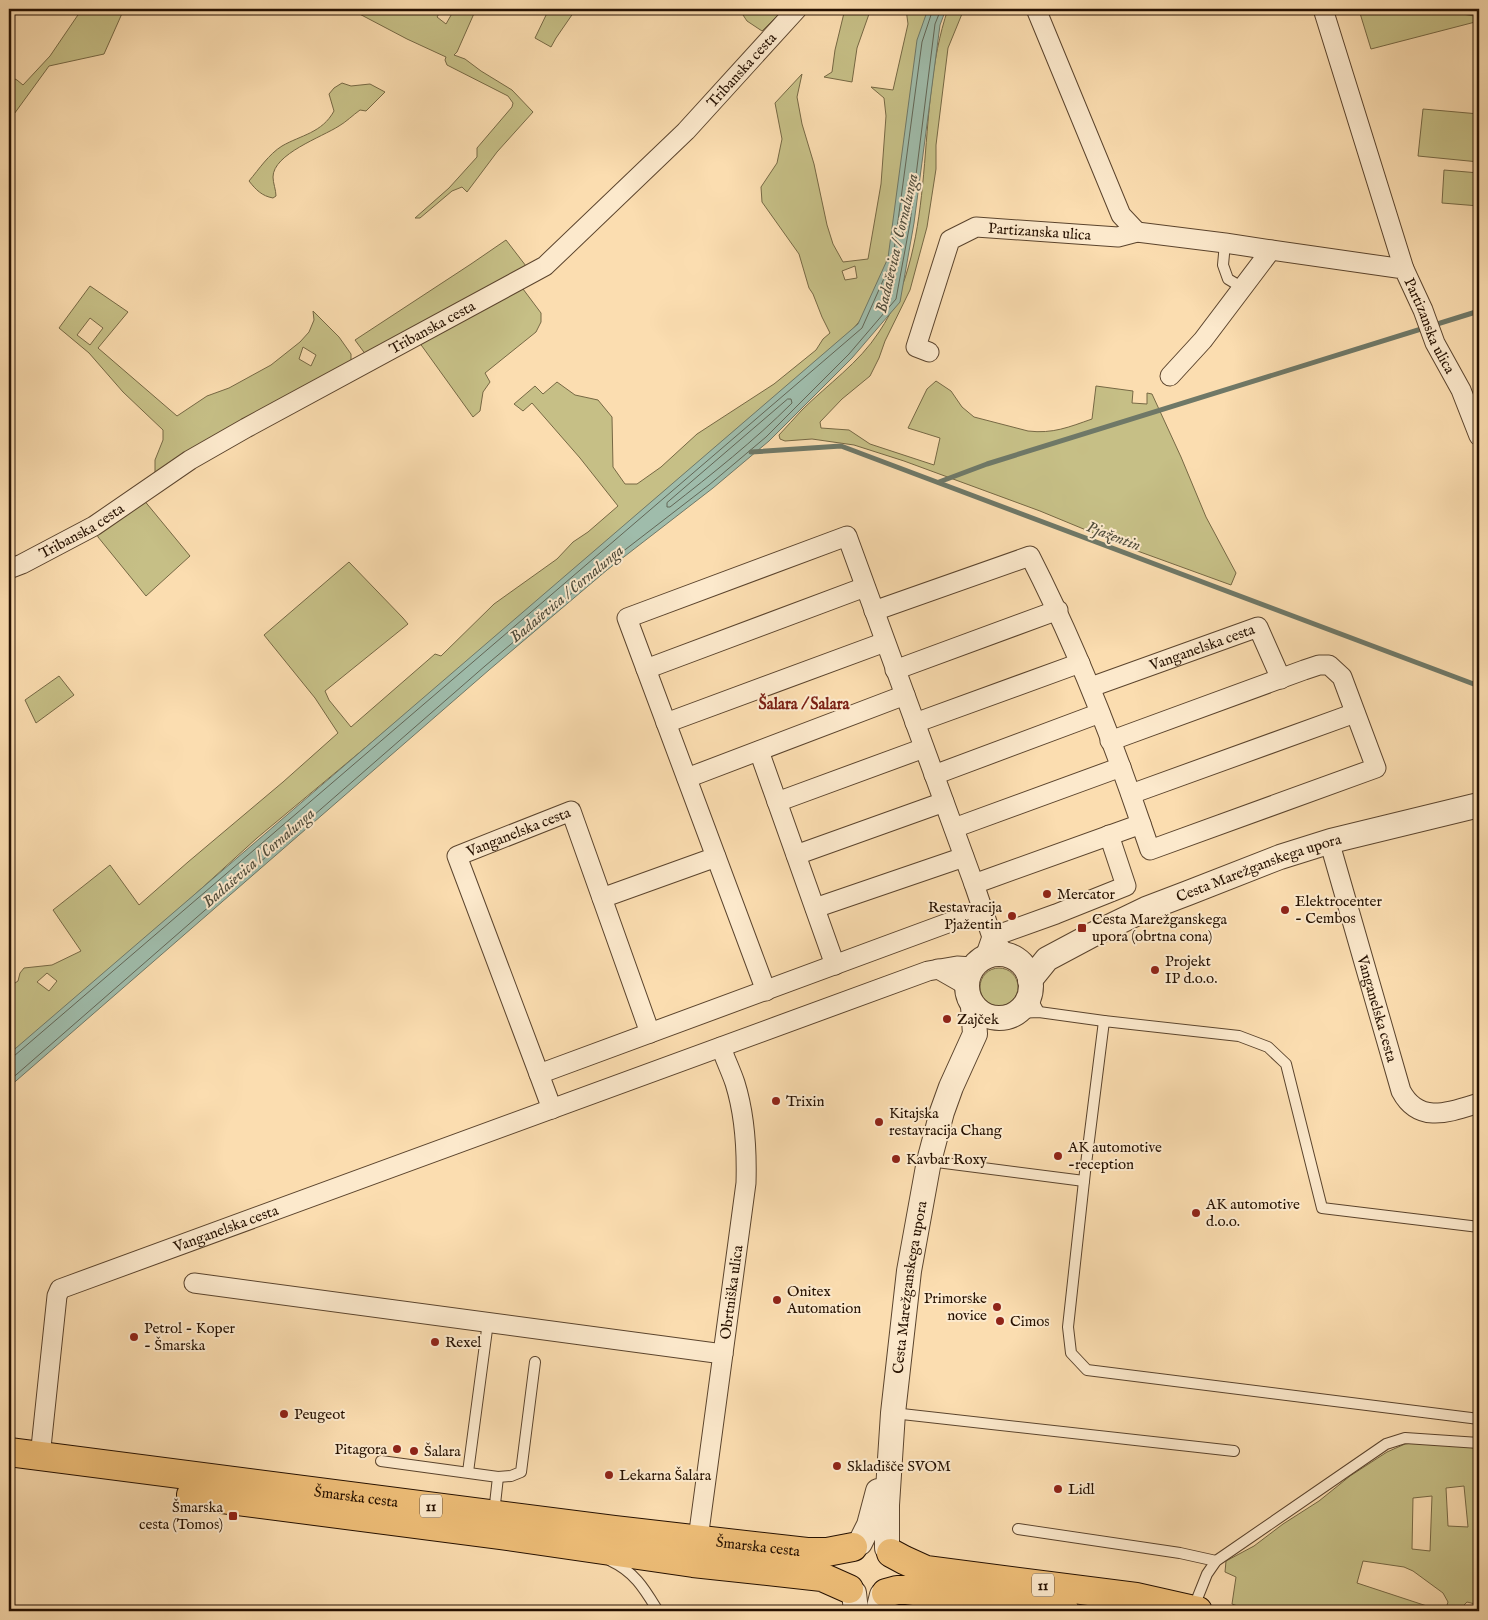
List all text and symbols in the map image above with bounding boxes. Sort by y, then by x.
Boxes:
street label: Tribanska cesta [703,28,781,112]
water label: Badaševica / Cornalunga [872,172,924,315]
street label: Partizanska ulica [987,219,1092,245]
street label: Partizanska ulica [1399,275,1459,378]
street label: Tribanska cesta [386,296,479,359]
street label: Tribanska cesta [36,499,128,563]
water label: Pjažentin [1083,517,1143,556]
water label: Badaševica / Cornalunga [506,541,628,648]
street label: Vanganelska cesta [1146,620,1258,676]
district label: Šalara / Salara [759,693,851,715]
street label: Vanganelska cesta [463,803,574,862]
water label: Badaševica / Cornalunga [199,804,320,913]
street label: Cesta Marežganskega upora [1173,830,1344,907]
place label: Mercator [1057,885,1115,904]
marker: Mercator [1041,888,1053,900]
place label: Elektrocenter - Cembos [1295,892,1382,928]
place label: Restavracija Pjažentin [928,898,1003,934]
marker: Elektrocenter - Cembos [1279,904,1291,916]
marker: Restavracija Pjažentin [1006,910,1018,922]
place label: Cesta Marežganskega upora (obrtna cona) [1092,910,1228,946]
marker: Cesta Marežganskega upora (obrtna cona) [1076,922,1088,934]
place label: Projekt IP d.o.o. [1165,952,1217,988]
street label: Vanganelska cesta [1352,952,1401,1065]
marker: Projekt IP d.o.o. [1149,964,1161,976]
place label: Zajček [957,1010,1000,1029]
marker: Zajček [941,1013,953,1025]
place label: Trixin [786,1092,825,1111]
marker: Trixin [770,1095,782,1107]
place label: Kitajska restavracija Chang [889,1104,1003,1140]
marker: Kitajska restavracija Chang [873,1116,885,1128]
place label: AK automotive -reception [1067,1138,1162,1174]
place label: Kavbar Roxy [906,1150,988,1169]
marker: AK automotive -reception [1052,1150,1064,1162]
marker: Kavbar Roxy [890,1153,902,1165]
place label: AK automotive d.o.o. [1205,1195,1300,1231]
street label: Cesta Marežganskega upora [888,1199,932,1375]
street label: Vanganelska cesta [170,1201,281,1257]
marker: AK automotive d.o.o. [1190,1207,1202,1219]
street label: Obrtniška ulica [716,1243,748,1341]
place label: Onitex Automation [786,1282,861,1318]
place label: Primorske novice [924,1289,987,1325]
marker: Onitex Automation [771,1294,783,1306]
marker: Primorske novice [991,1301,1003,1313]
place label: Cimos [1010,1312,1050,1331]
marker: Cimos [994,1315,1006,1327]
place label: Petrol - Koper - Šmarska [144,1319,236,1355]
marker: Petrol - Koper - Šmarska [128,1331,140,1343]
place label: Rexel [445,1333,482,1352]
marker: Rexel [429,1336,441,1348]
place label: Peugeot [294,1405,345,1424]
marker: Peugeot [278,1408,290,1420]
place label: Pitagora [335,1440,388,1459]
place label: Šalara [424,1442,461,1461]
marker: Pitagora [391,1443,403,1455]
marker: Šalara [408,1445,420,1457]
place label: Skladišče SVOM [847,1457,951,1476]
marker: Skladišče SVOM [831,1460,843,1472]
place label: Lekarna Šalara [619,1466,712,1485]
marker: Lekarna Šalara [603,1469,615,1481]
place label: Lidl [1068,1480,1096,1499]
street label: Šmarska cesta [313,1482,400,1512]
marker: Lidl [1052,1483,1064,1495]
road number: 11 [420,1494,442,1518]
place label: Šmarska cesta (Tomos) [139,1498,224,1534]
marker: Šmarska cesta (Tomos) [227,1510,239,1522]
street label: Šmarska cesta [715,1533,802,1561]
road number: 11 [1032,1574,1054,1596]

